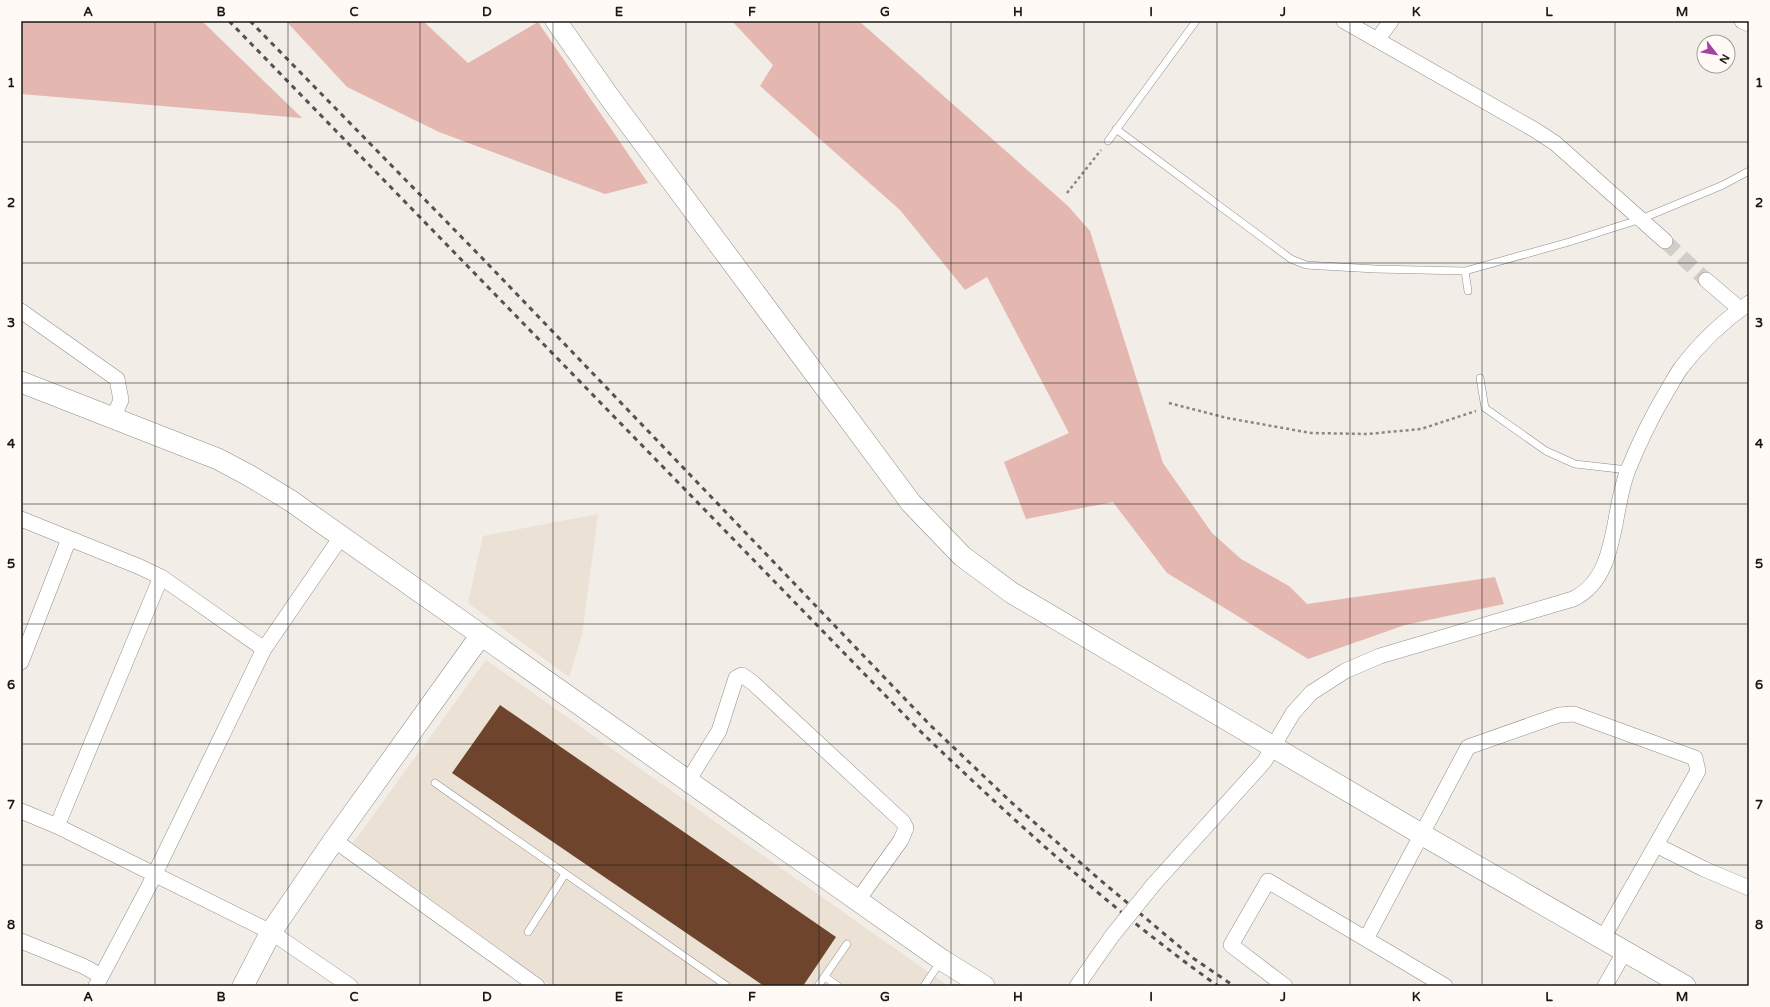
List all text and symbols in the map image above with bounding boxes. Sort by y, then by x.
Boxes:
text: A [83,4,93,20]
text: B [216,4,226,20]
text: C [349,4,359,20]
text: D [482,4,492,20]
text: E [615,4,623,20]
text: F [748,4,756,20]
text: G [880,4,890,20]
text: H [1013,4,1023,20]
text: I [1149,4,1153,20]
text: J [1279,4,1286,20]
text: K [1412,4,1421,20]
text: L [1545,4,1553,20]
text: M [1676,4,1688,20]
north arrow [1696,34,1736,74]
text: N [1716,52,1732,66]
text: 1 [7,75,15,91]
text: 1 [1755,75,1763,91]
text: 2 [7,195,15,211]
text: 2 [1755,195,1763,211]
text: 3 [7,315,15,331]
text: 3 [1755,315,1763,331]
text: 4 [7,436,16,452]
text: 4 [1755,436,1764,452]
text: 5 [7,556,15,572]
text: 5 [1755,556,1763,572]
text: 6 [7,677,15,693]
text: 6 [1755,677,1763,693]
text: 7 [7,797,15,813]
text: 7 [1755,797,1763,813]
text: 8 [7,917,15,933]
text: 8 [1755,917,1763,933]
text: A [83,989,93,1005]
text: B [216,989,226,1005]
text: C [349,989,359,1005]
text: D [482,989,492,1005]
text: E [615,989,623,1005]
text: F [748,989,756,1005]
text: G [880,989,890,1005]
text: H [1013,989,1023,1005]
text: I [1149,989,1153,1005]
text: J [1279,989,1286,1005]
text: K [1412,989,1421,1005]
text: L [1545,989,1553,1005]
text: M [1676,989,1688,1005]

